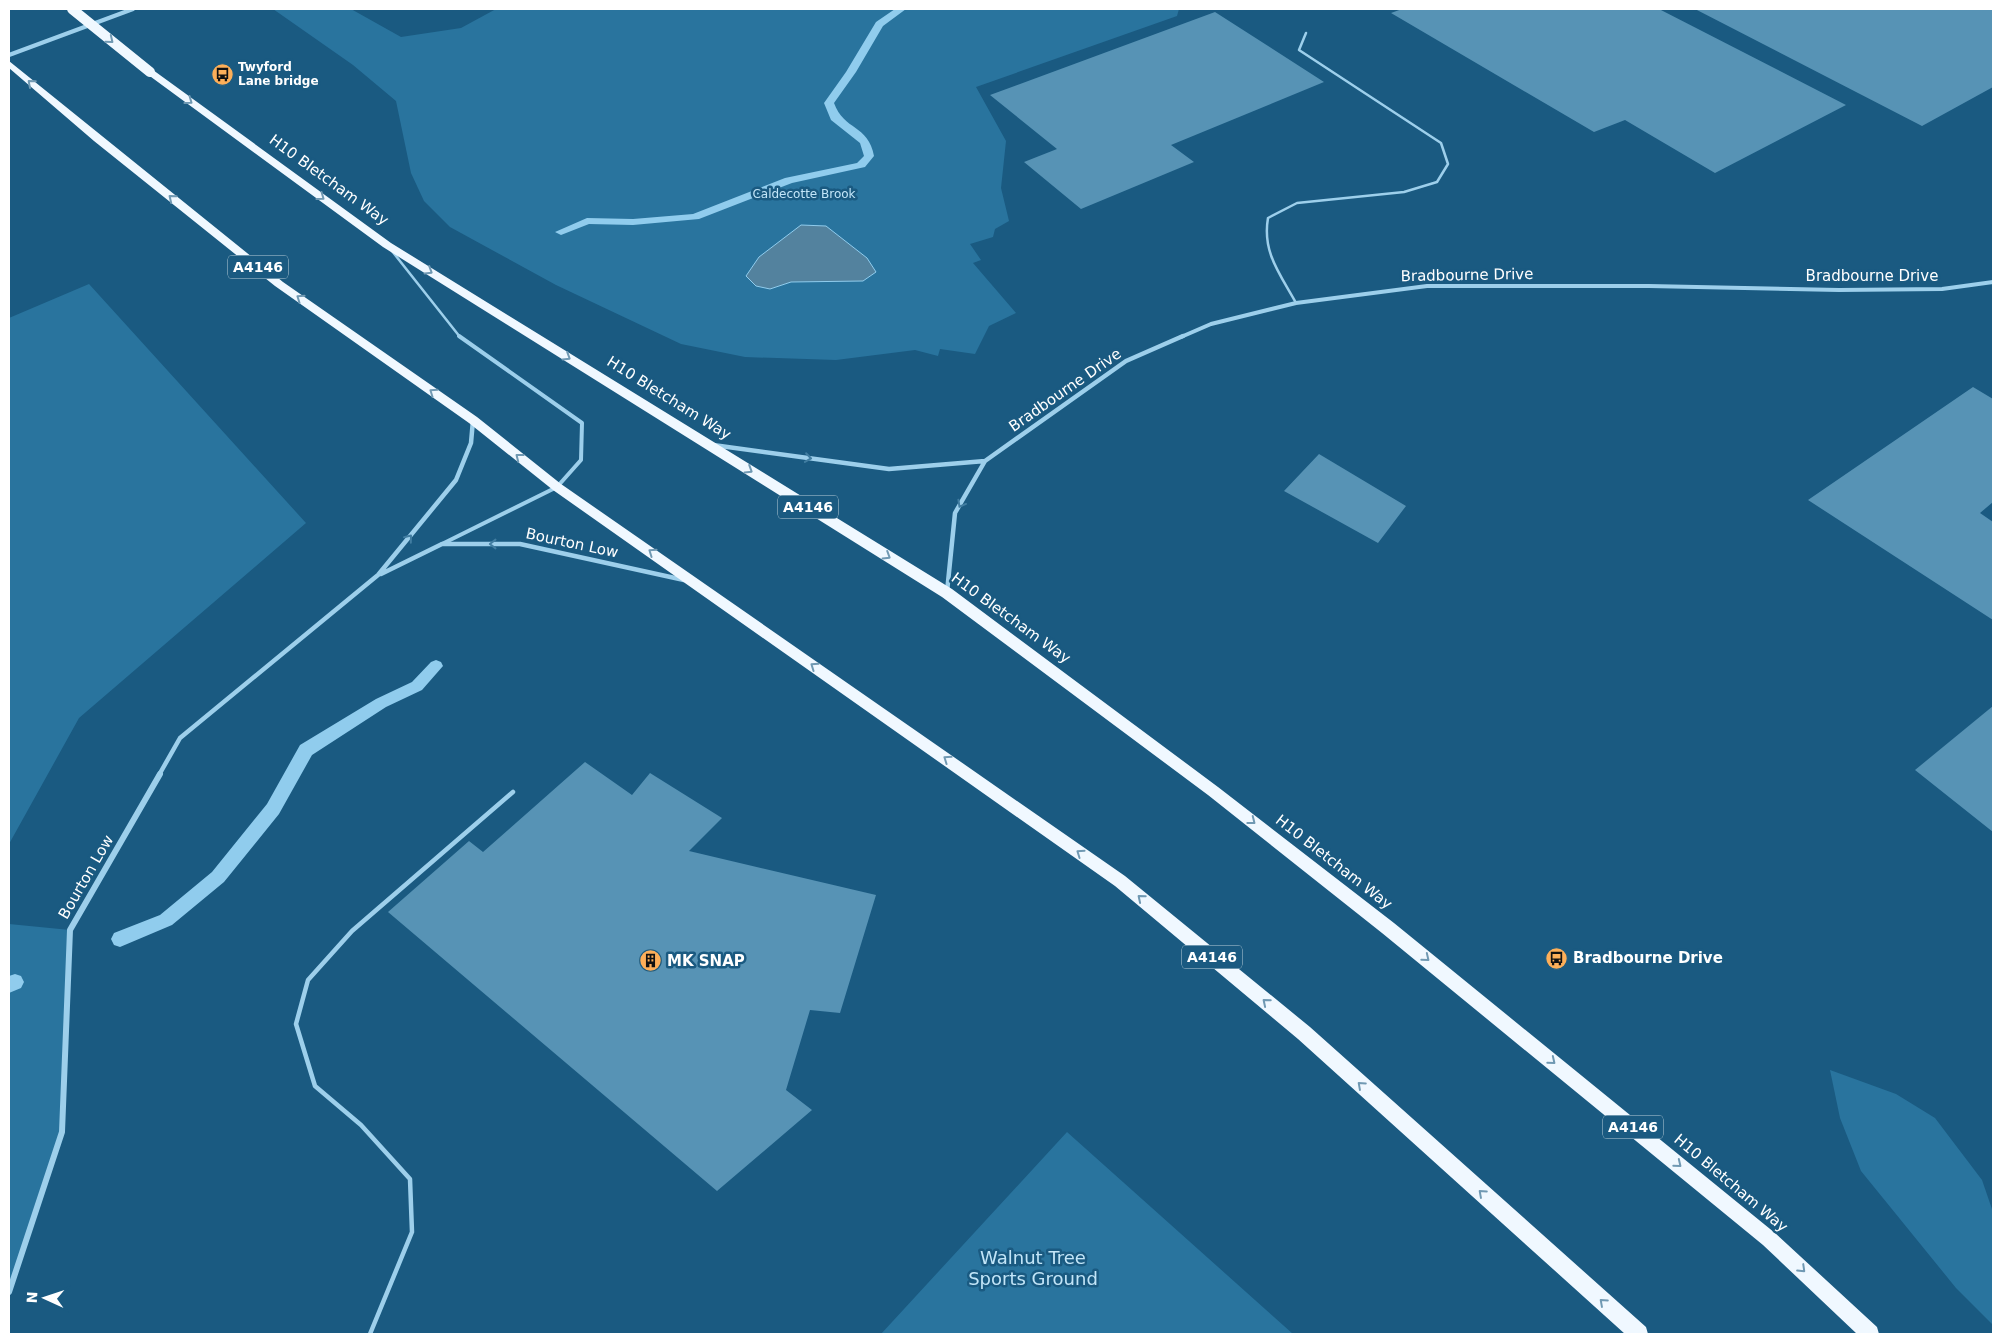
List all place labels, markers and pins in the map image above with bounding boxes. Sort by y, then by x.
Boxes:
place label: Twyford Lane bridge [238,60,319,88]
bus stop icon: Twyford Lane bridge [210,62,234,86]
bus stop icon: Bradbourne Drive [1545,946,1569,970]
building icon: MK SNAP [639,949,663,973]
place label: Bradbourne Drive [1573,949,1723,967]
place label: MK SNAP [667,952,745,970]

